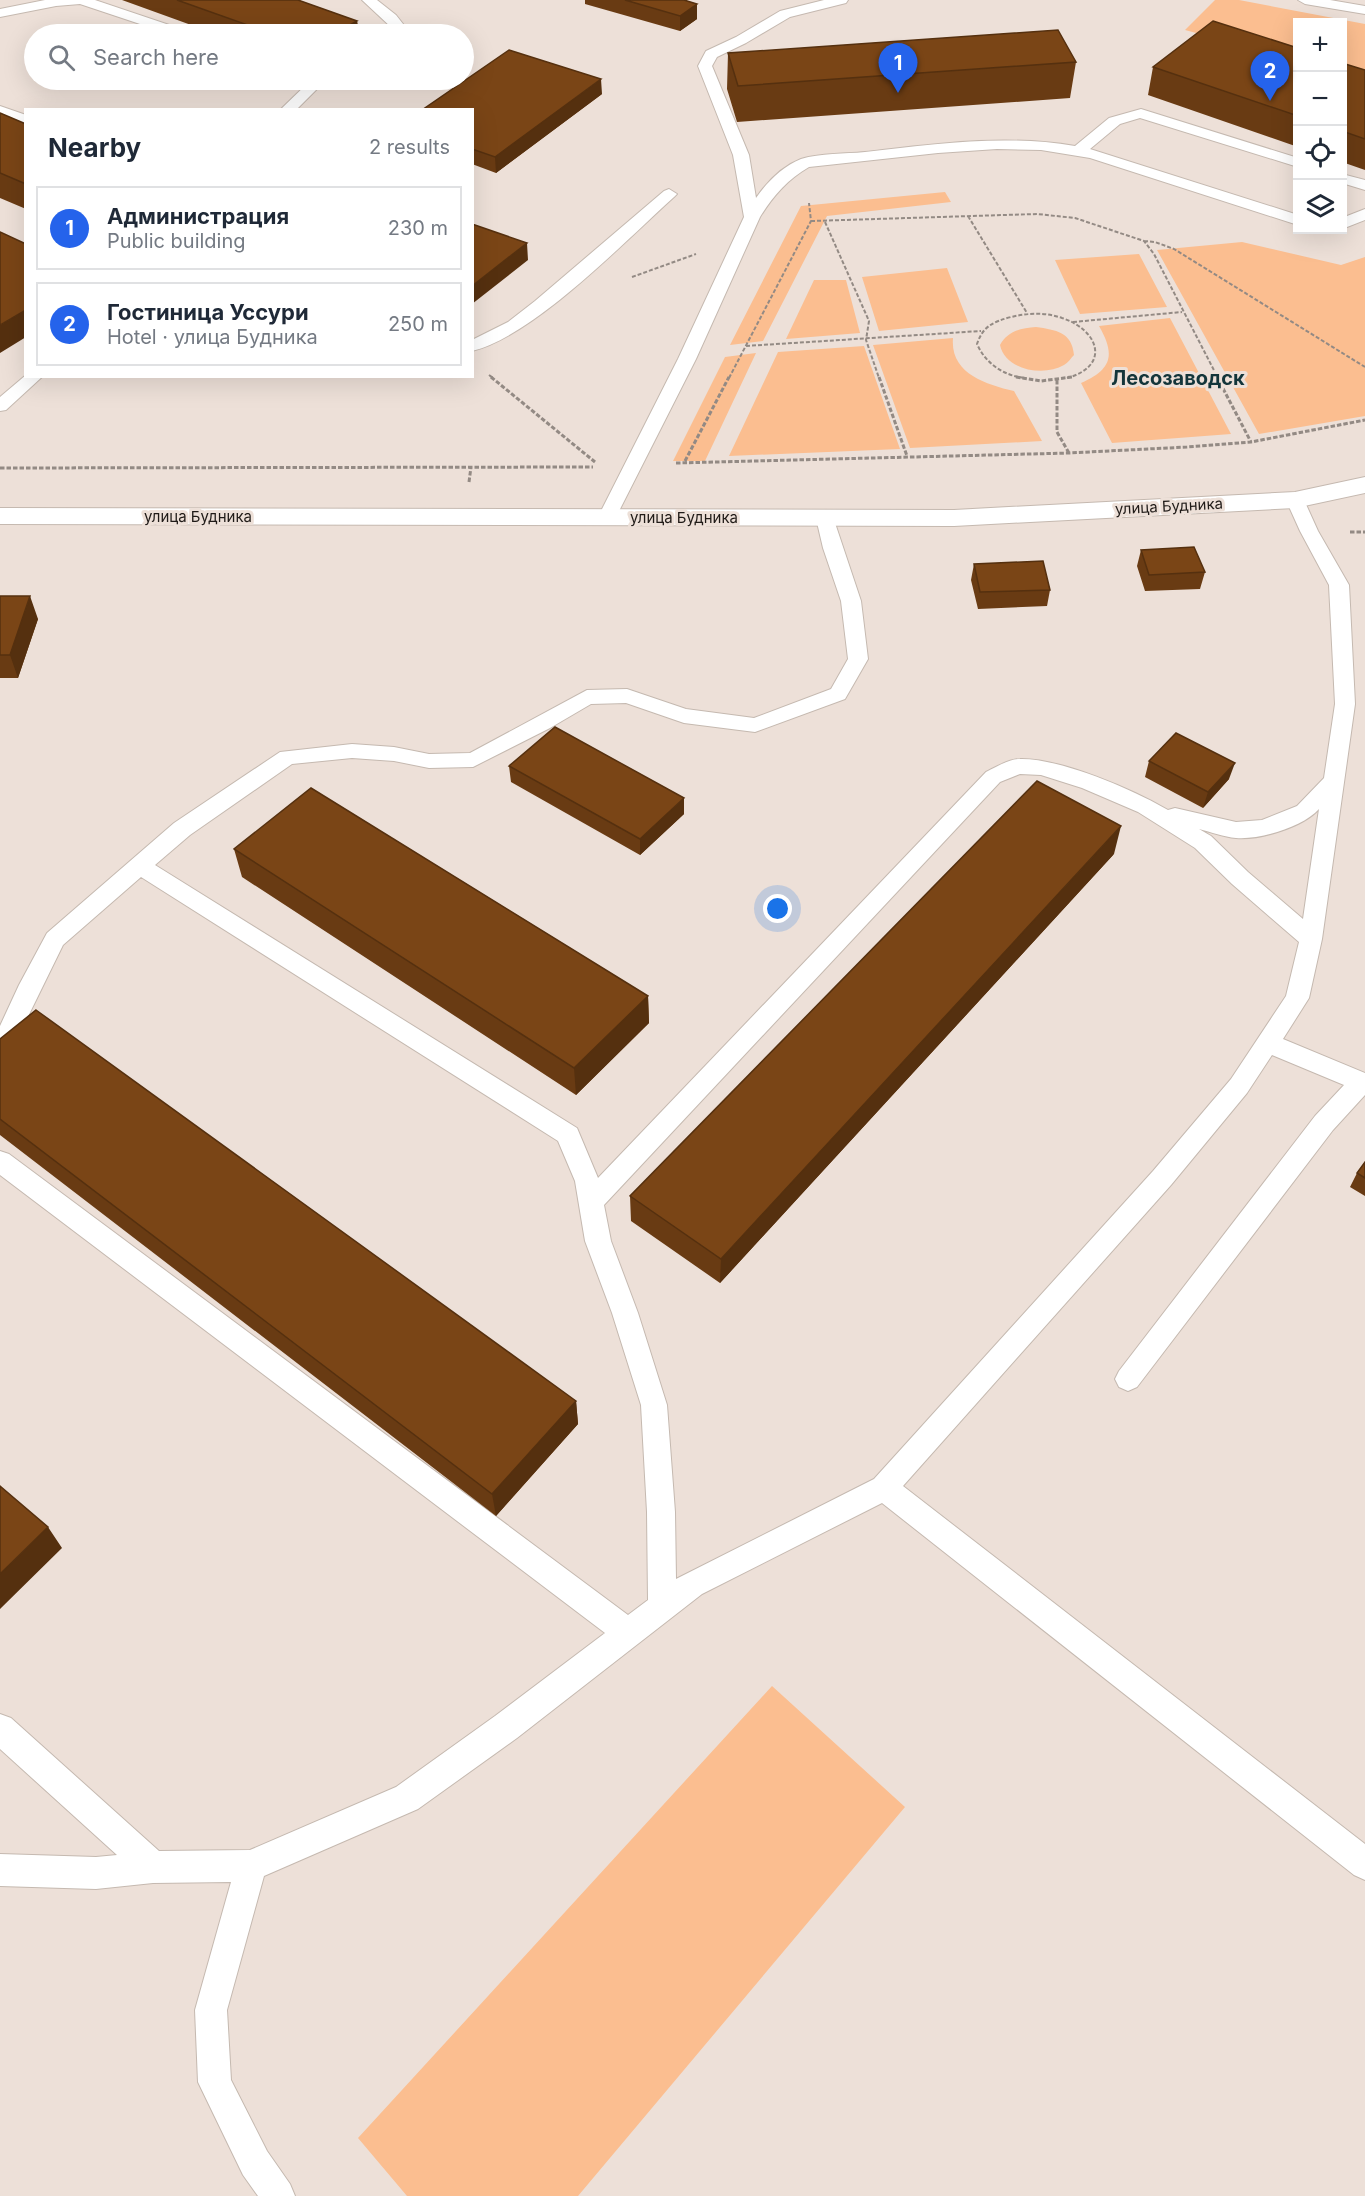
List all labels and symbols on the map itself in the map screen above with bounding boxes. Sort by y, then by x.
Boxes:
pin: 1 [878,44,918,93]
pin: 2 [1250,51,1290,101]
district label: Лесозаводск [1111,366,1245,390]
street label: улица Будника [1115,494,1223,518]
street label: улица Будника [144,507,252,526]
street label: улица Будника [630,508,738,527]
your location [763,894,792,923]

